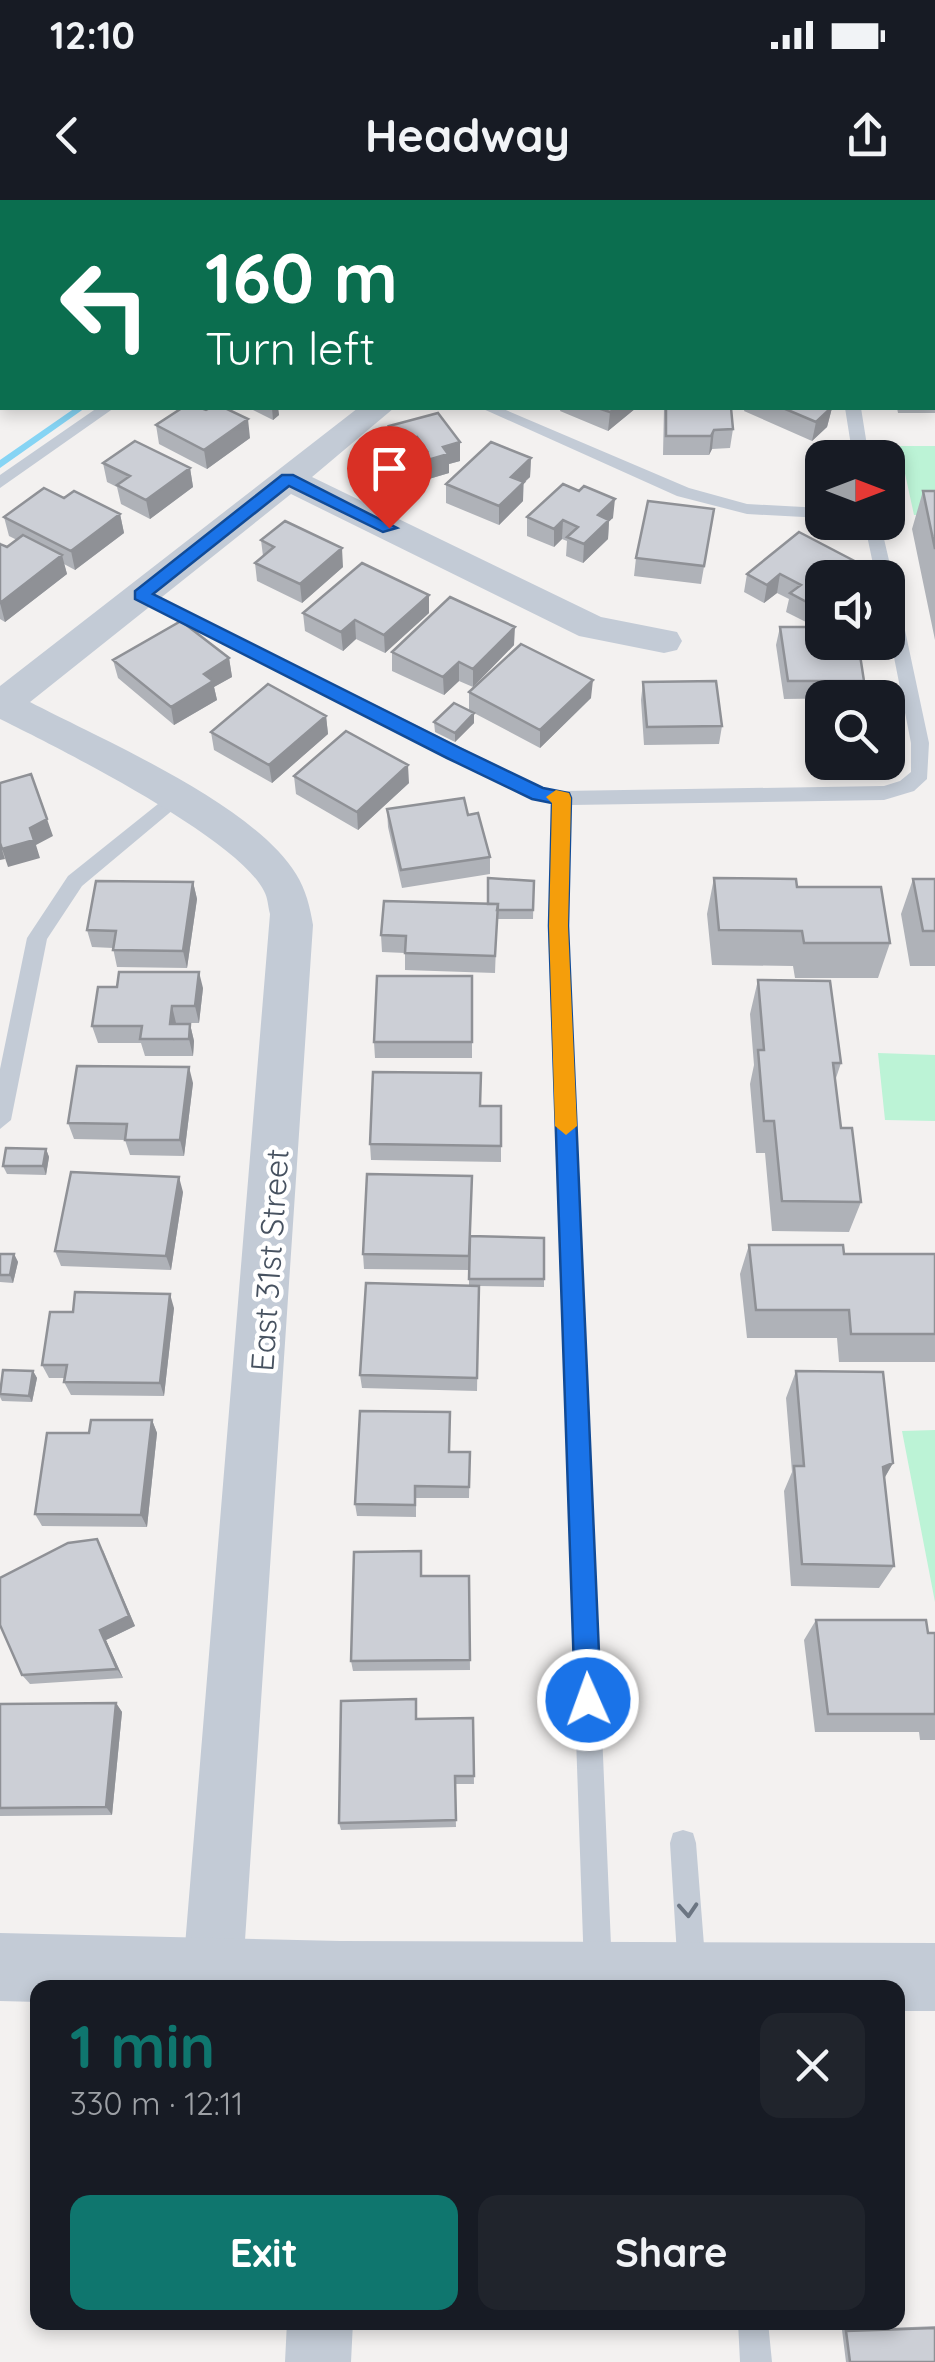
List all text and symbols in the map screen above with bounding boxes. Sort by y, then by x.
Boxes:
text: 12:10 [50,11,135,59]
text: Headway [365,107,570,163]
icon: back [40,108,95,163]
icon: share [840,108,895,163]
text: 160 m [205,233,398,321]
icon: left [40,240,170,370]
text: Turn left [205,320,375,376]
pin [347,426,432,529]
north arrow [805,440,905,540]
map controls [805,440,905,780]
icon: arrive [362,441,417,496]
button: sound [805,560,905,660]
button: search [805,680,905,780]
street label: East 31st Street [241,1147,297,1373]
position arrow [536,1648,640,1752]
one-way arrow [676,1902,698,1918]
text: 1 min [70,2008,215,2083]
button: close [760,2013,865,2118]
text: 330 m · 12:11 [70,2083,243,2123]
button: Exit [70,2195,458,2310]
button: Share [478,2195,865,2310]

